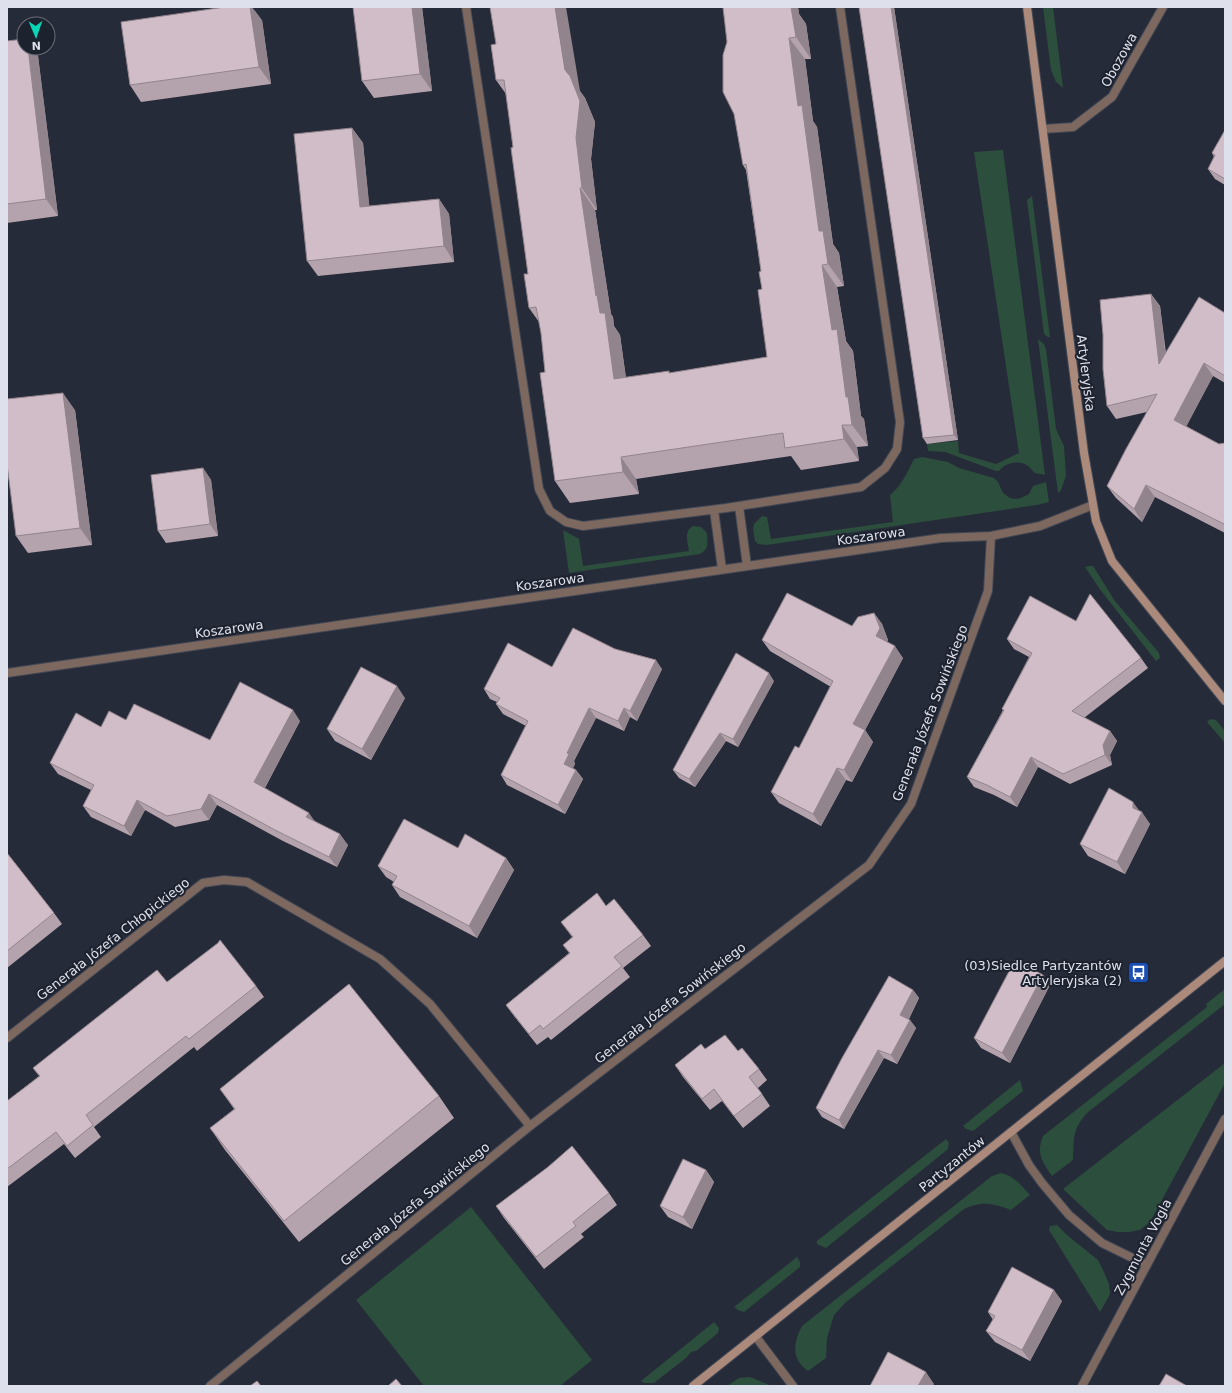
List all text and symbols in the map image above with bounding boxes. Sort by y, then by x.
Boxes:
north arrow [16,16,56,56]
street label: Obozowa [1098,30,1140,90]
text: N [31,39,41,52]
street label: Artyleryjska [1074,334,1098,412]
street label: Koszarowa [836,524,906,548]
street label: Koszarowa [515,570,585,594]
street label: Koszarowa [194,617,264,641]
street label: Generała Józefa Sowińskiego [889,623,971,803]
street label: Generała Józefa Chłopickiego [34,875,193,1003]
street label: Generała Józefa Sowińskiego [592,939,749,1067]
place label: (03)Siedlce Partyzantów Artyleryjska (2) [964,958,1122,988]
bus stop icon: (03)Siedlce Partyzantów Artyleryjska (2) [1125,959,1151,985]
street label: Partyzantów [916,1133,988,1195]
street label: Generała Józefa Sowińskiego [337,1139,493,1269]
street label: Zygmunta Vogla [1111,1196,1175,1298]

